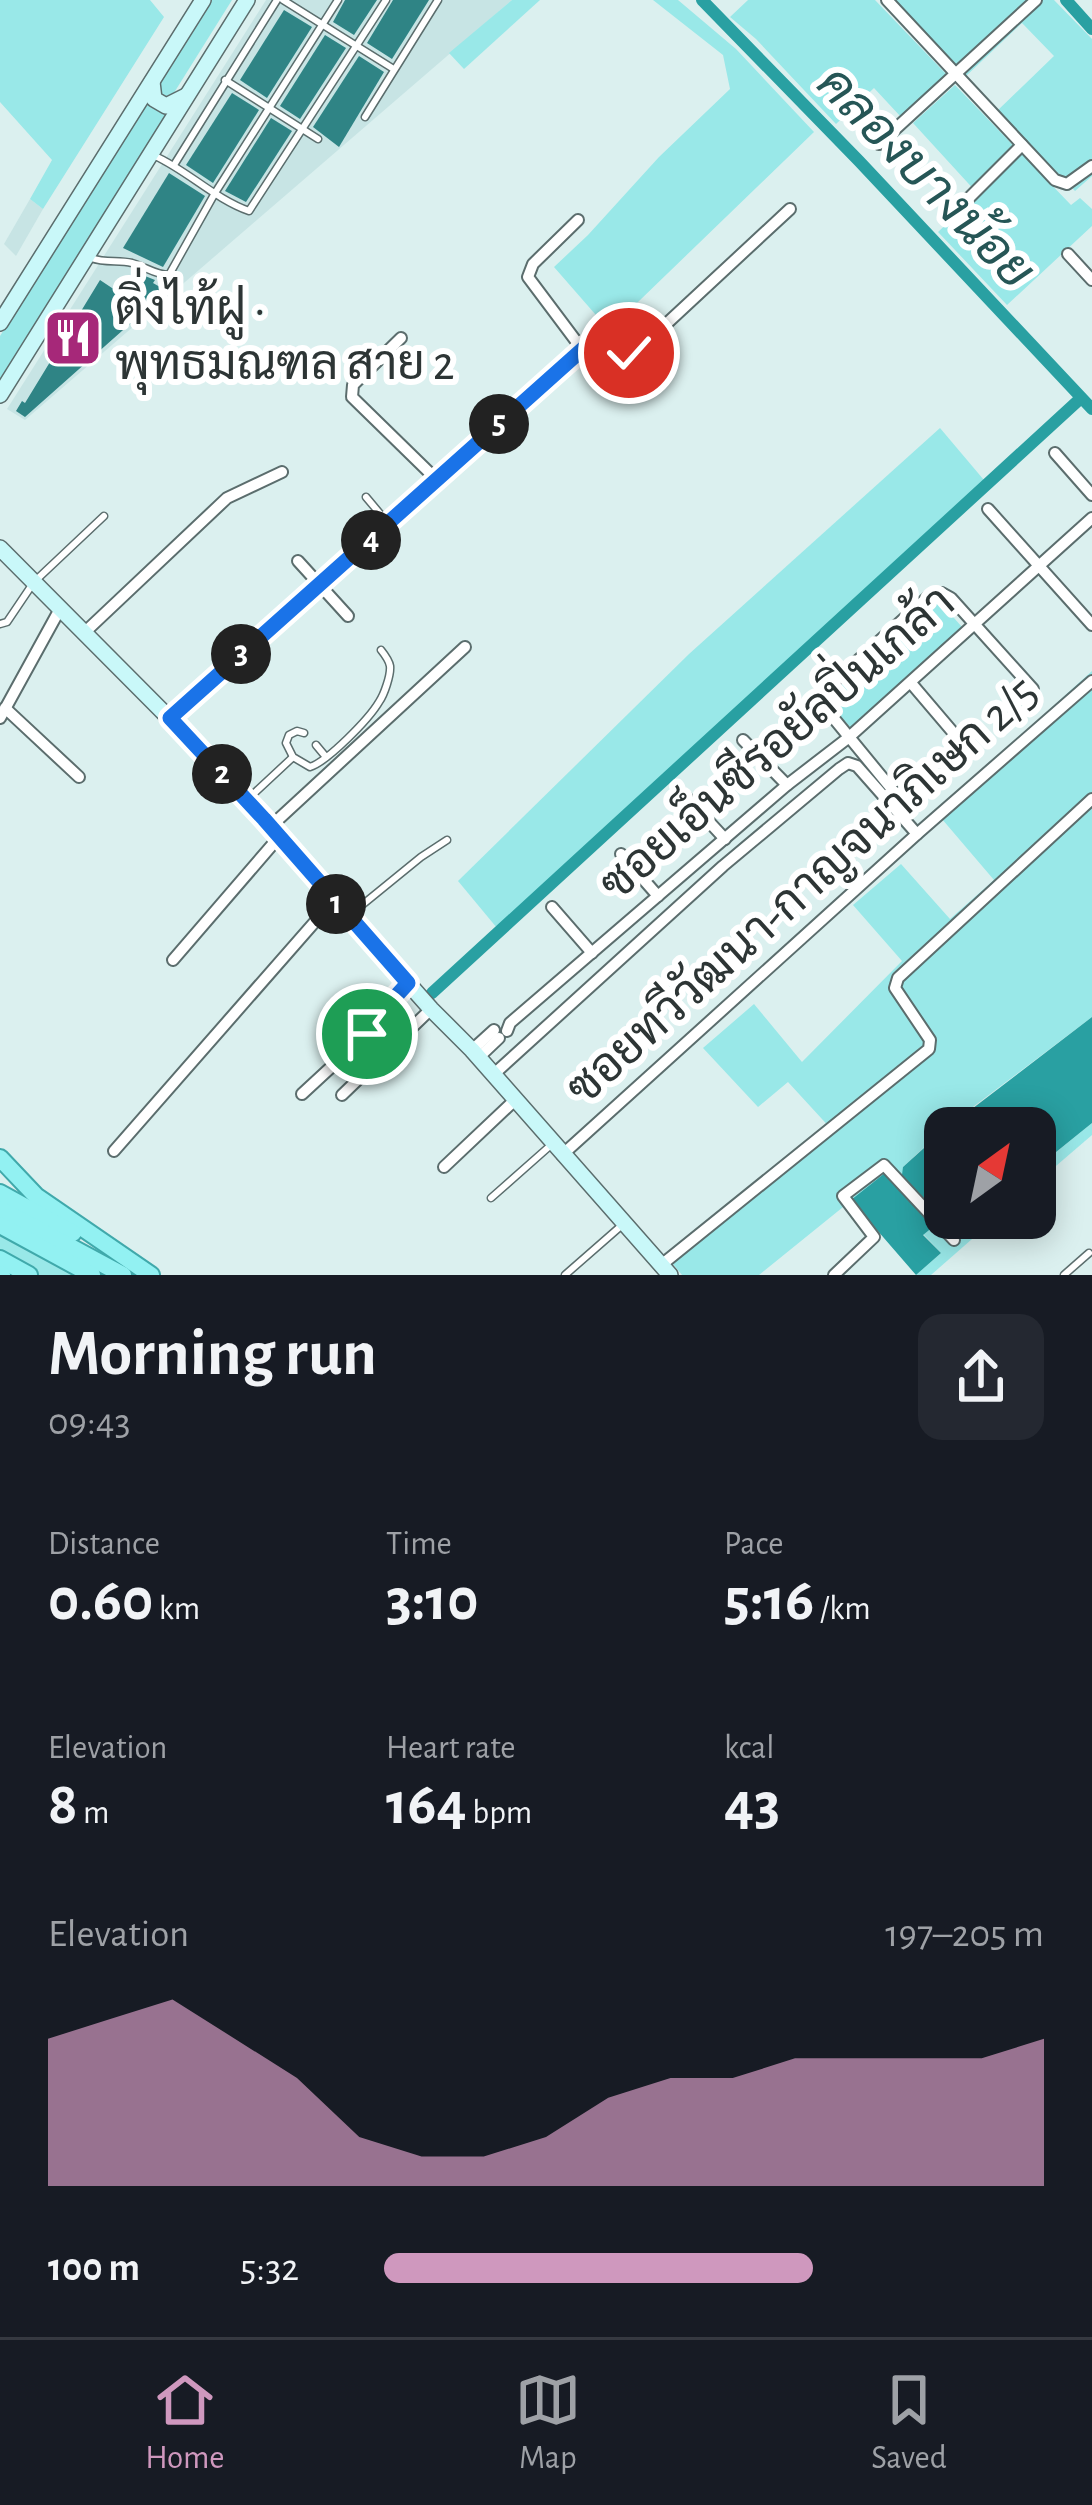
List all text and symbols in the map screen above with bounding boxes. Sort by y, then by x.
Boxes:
water label: คลองบางน้อย [807,52,1048,299]
place label: ติ่งไท้ฝู • พุทธมณฑล สาย 2 [115,267,455,395]
pin [578,302,680,404]
restaurant icon: ติ่งไท้ฝู • พุทธมณฑล สาย 2 [42,307,104,369]
icon: check [596,320,662,386]
pin: 5 [469,394,529,454]
text: 5 [492,407,506,440]
pin: 4 [341,510,401,570]
text: 4 [363,523,379,556]
street label: ซอยเอ็นซีรอยัลปิ่นเกล้า [580,564,964,910]
pin: 3 [211,624,271,684]
text: 3 [234,637,248,670]
street label: ซอยทวีวัฒนา-กาญจนาภิเษก 2/5 [553,662,1048,1116]
pin: 2 [192,744,252,804]
text: 2 [214,757,230,790]
pin: 1 [306,874,366,934]
text: 1 [330,887,342,920]
pin [316,983,418,1085]
icon: arrive [334,1001,400,1067]
north arrow [924,1107,1056,1239]
map controls [924,1107,1056,1239]
button: share [918,1314,1044,1440]
text: Morning run [48,1321,377,1387]
text: 09:43 [48,1403,131,1442]
text: Distance [48,1528,160,1561]
text: Time [386,1528,452,1561]
text: Pace [724,1528,783,1561]
text: 0.60 [48,1571,153,1631]
text: 3:10 [386,1571,478,1631]
text: 5:16 [724,1571,814,1631]
text: km [153,1593,200,1626]
text: /km [814,1593,871,1626]
text: Elevation [48,1732,167,1765]
text: Heart rate [386,1732,516,1765]
text: kcal [724,1732,774,1765]
text: 8 [48,1775,78,1835]
text: 164 [386,1775,467,1835]
text: 43 [724,1775,780,1835]
text: m [78,1797,109,1830]
text: bpm [467,1797,532,1830]
text: Elevation [48,1915,189,1954]
text: 197–205 m [885,1915,1044,1954]
text: 100 m [48,2249,140,2288]
text: 5:32 [240,2249,299,2288]
tab: Home [145,2367,225,2479]
tab: Map [515,2367,581,2479]
tab: Saved [871,2367,947,2479]

